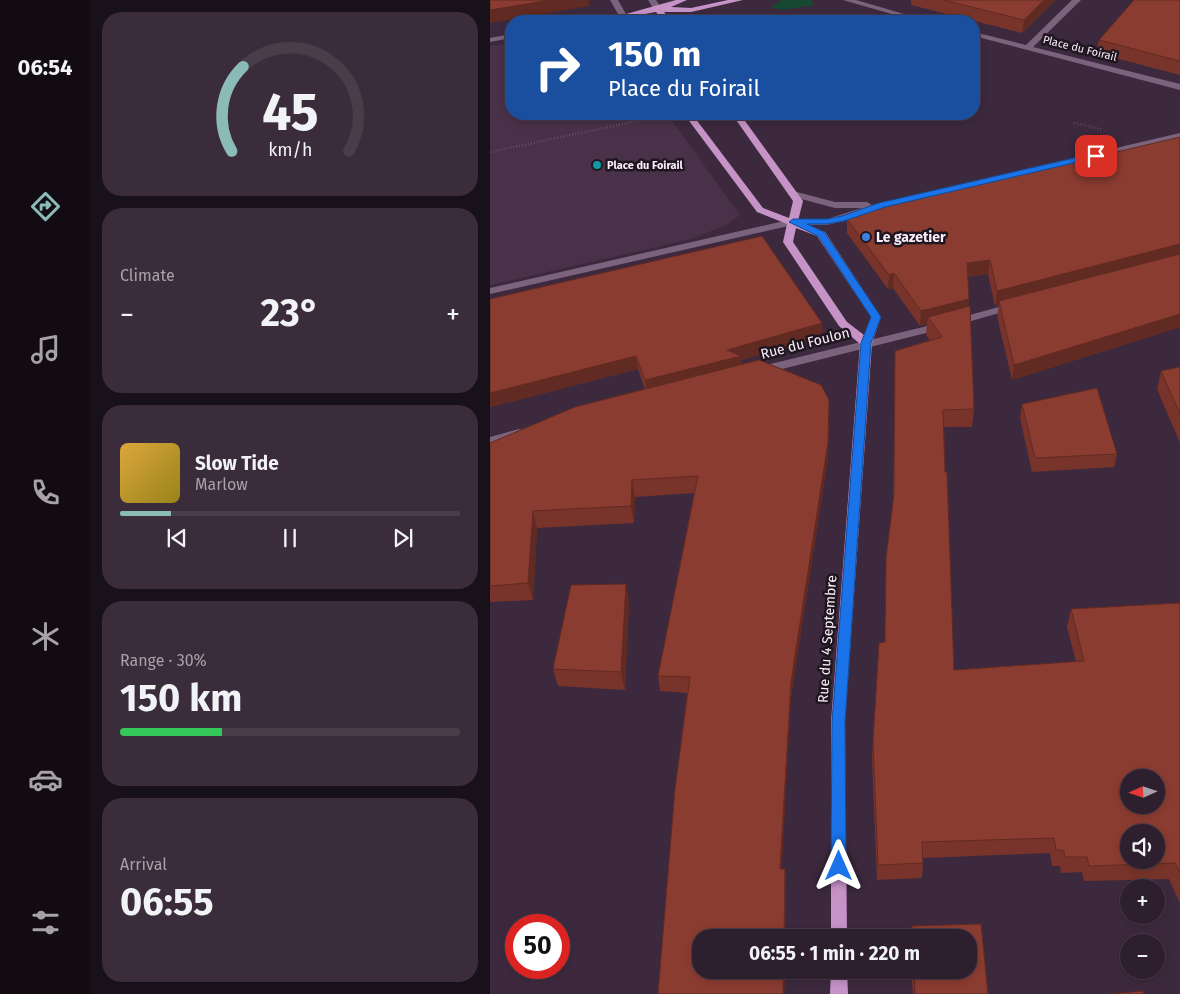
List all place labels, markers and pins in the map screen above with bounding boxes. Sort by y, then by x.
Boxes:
pin [1075,135,1117,177]
marker: Place du Foirail [591,159,603,171]
place label: Place du Foirail [607,159,684,172]
place label: Le gazetier [876,229,946,246]
marker: Le gazetier [860,231,872,243]

